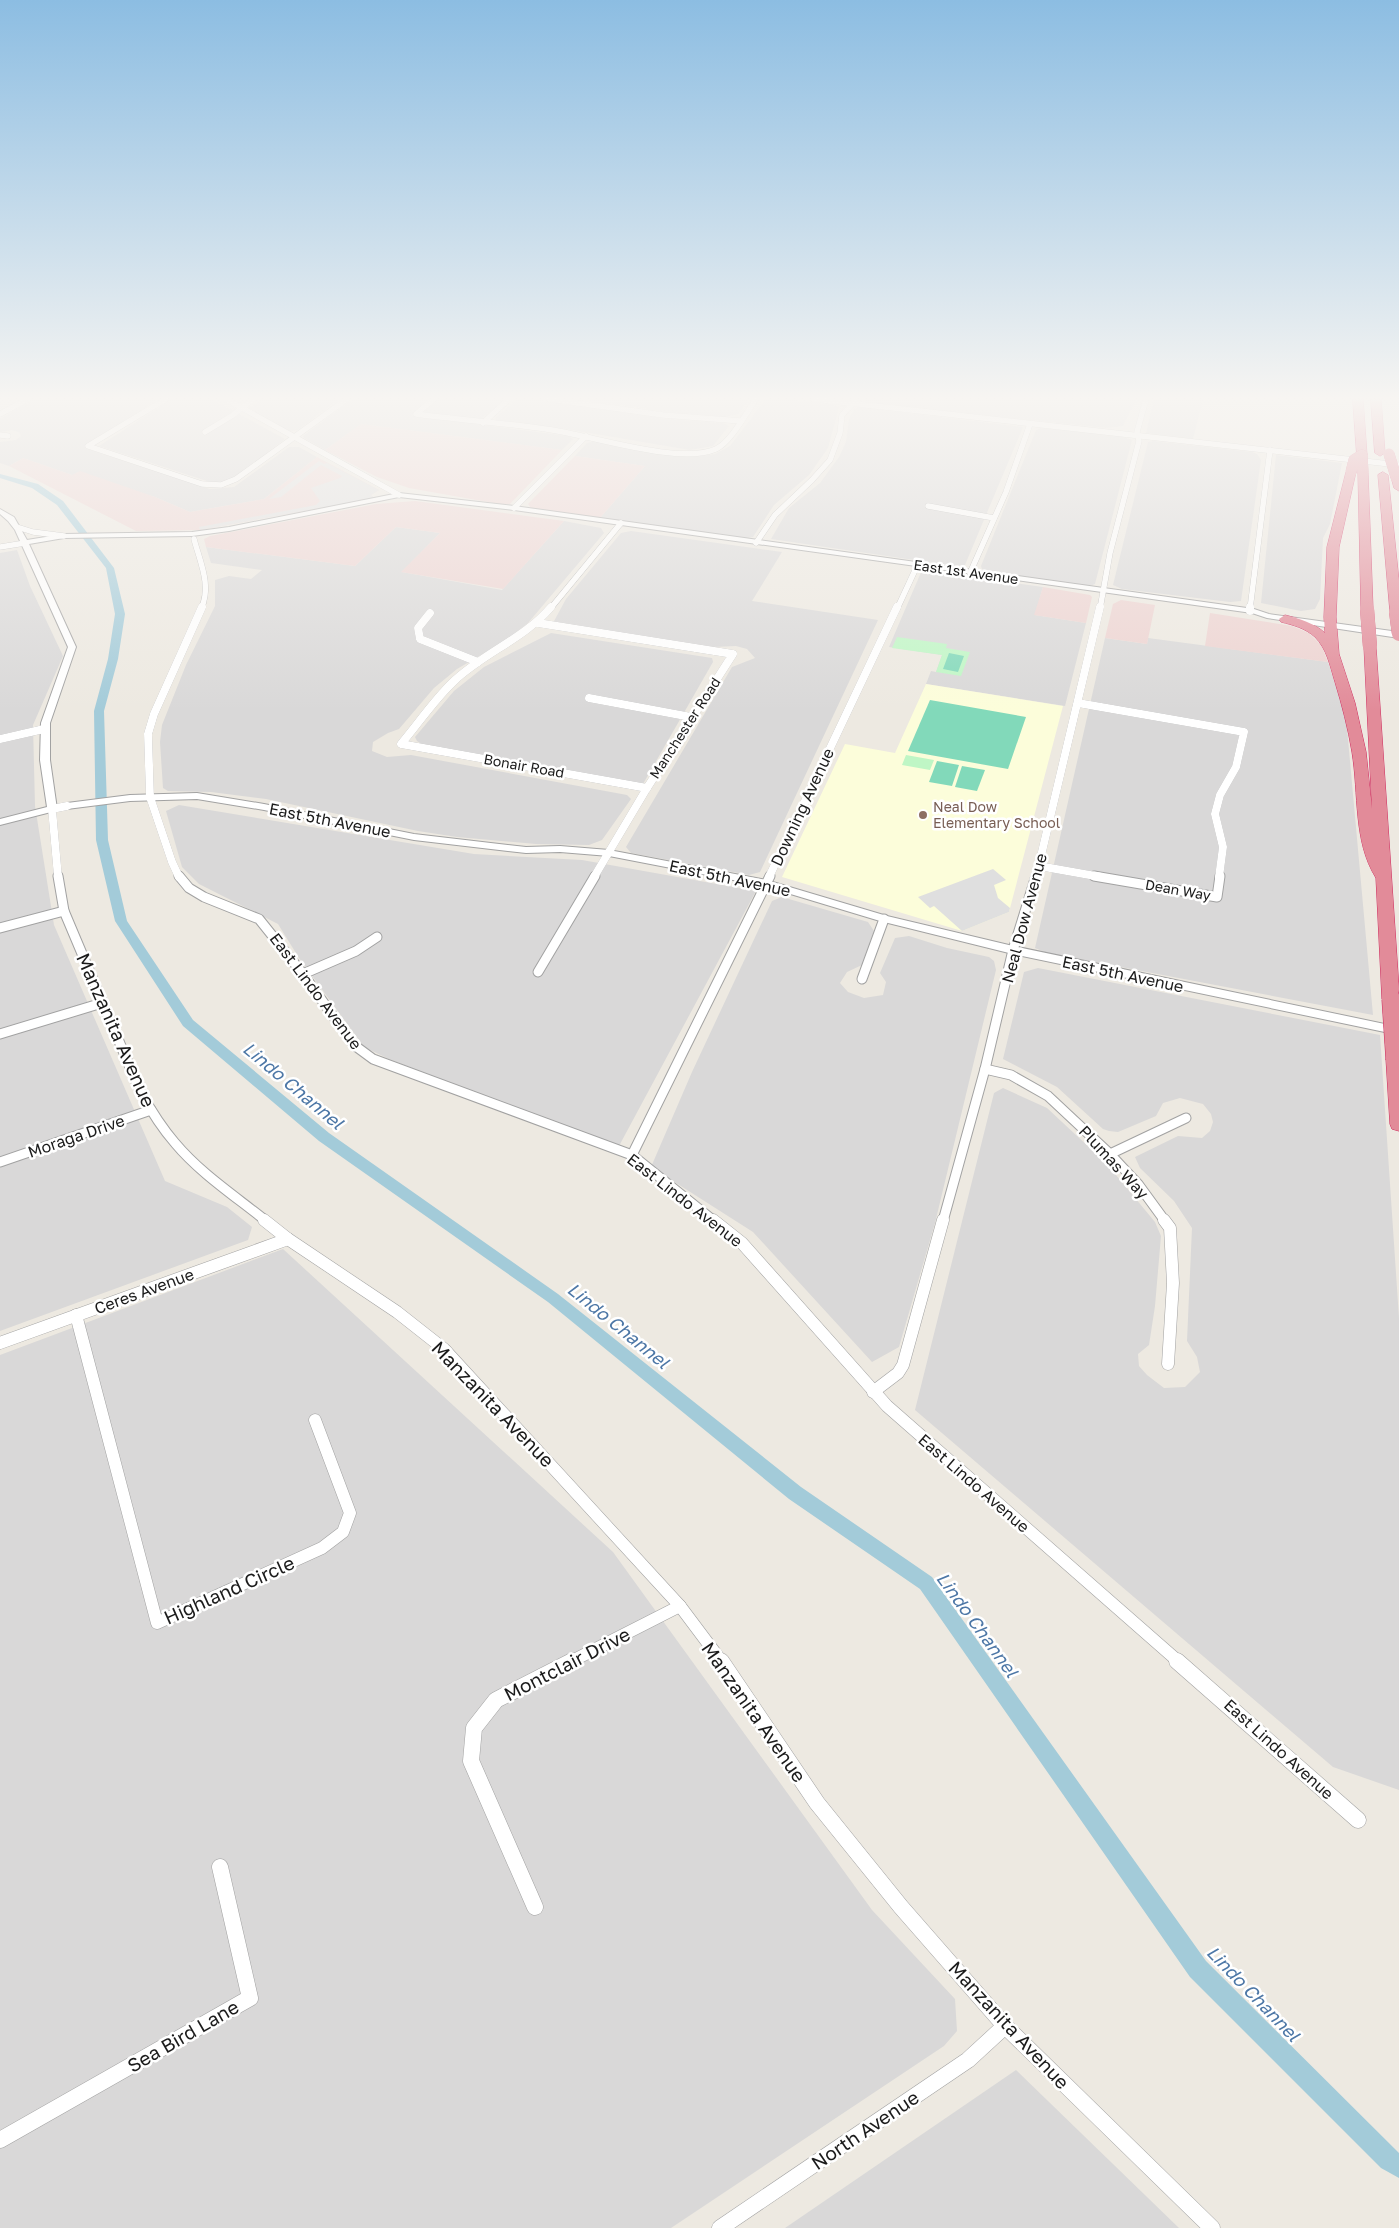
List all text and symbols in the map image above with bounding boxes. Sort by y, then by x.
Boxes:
street label: East 1st Avenue [913,556,1020,587]
street label: Manchester Road [646,674,724,782]
street label: Downing Avenue [766,745,838,869]
street label: Bonair Road [483,750,566,781]
street label: East 5th Avenue [267,798,393,842]
place label: Neal Dow Elementary School [933,798,1060,831]
marker: Neal Dow Elementary School [917,809,929,821]
street label: Neal Dow Avenue [997,851,1051,985]
street label: East 5th Avenue [668,855,792,901]
street label: Dean Way [1144,875,1212,904]
street label: East Lindo Avenue [266,929,366,1053]
street label: Manzanita Avenue [72,949,161,1110]
street label: East 5th Avenue [1061,951,1185,997]
water label: Lindo Channel [239,1037,349,1134]
street label: Moraga Drive [25,1110,127,1162]
street label: Plumas Way [1075,1121,1153,1203]
street label: East Lindo Avenue [623,1149,747,1251]
street label: Ceres Avenue [91,1264,197,1318]
water label: Lindo Channel [563,1278,675,1374]
street label: Manzanita Avenue [427,1336,559,1471]
street label: East Lindo Avenue [914,1429,1034,1537]
street label: Highland Circle [160,1550,298,1629]
water label: Lindo Channel [932,1568,1024,1682]
street label: Montclair Drive [500,1622,634,1705]
street label: Manzanita Avenue [697,1637,811,1786]
street label: East Lindo Avenue [1220,1694,1338,1804]
water label: Lindo Channel [1203,1941,1306,2047]
street label: Manzanita Avenue [944,1956,1074,2093]
street label: Sea Bird Lane [123,1994,242,2077]
street label: North Avenue [807,2085,923,2174]

